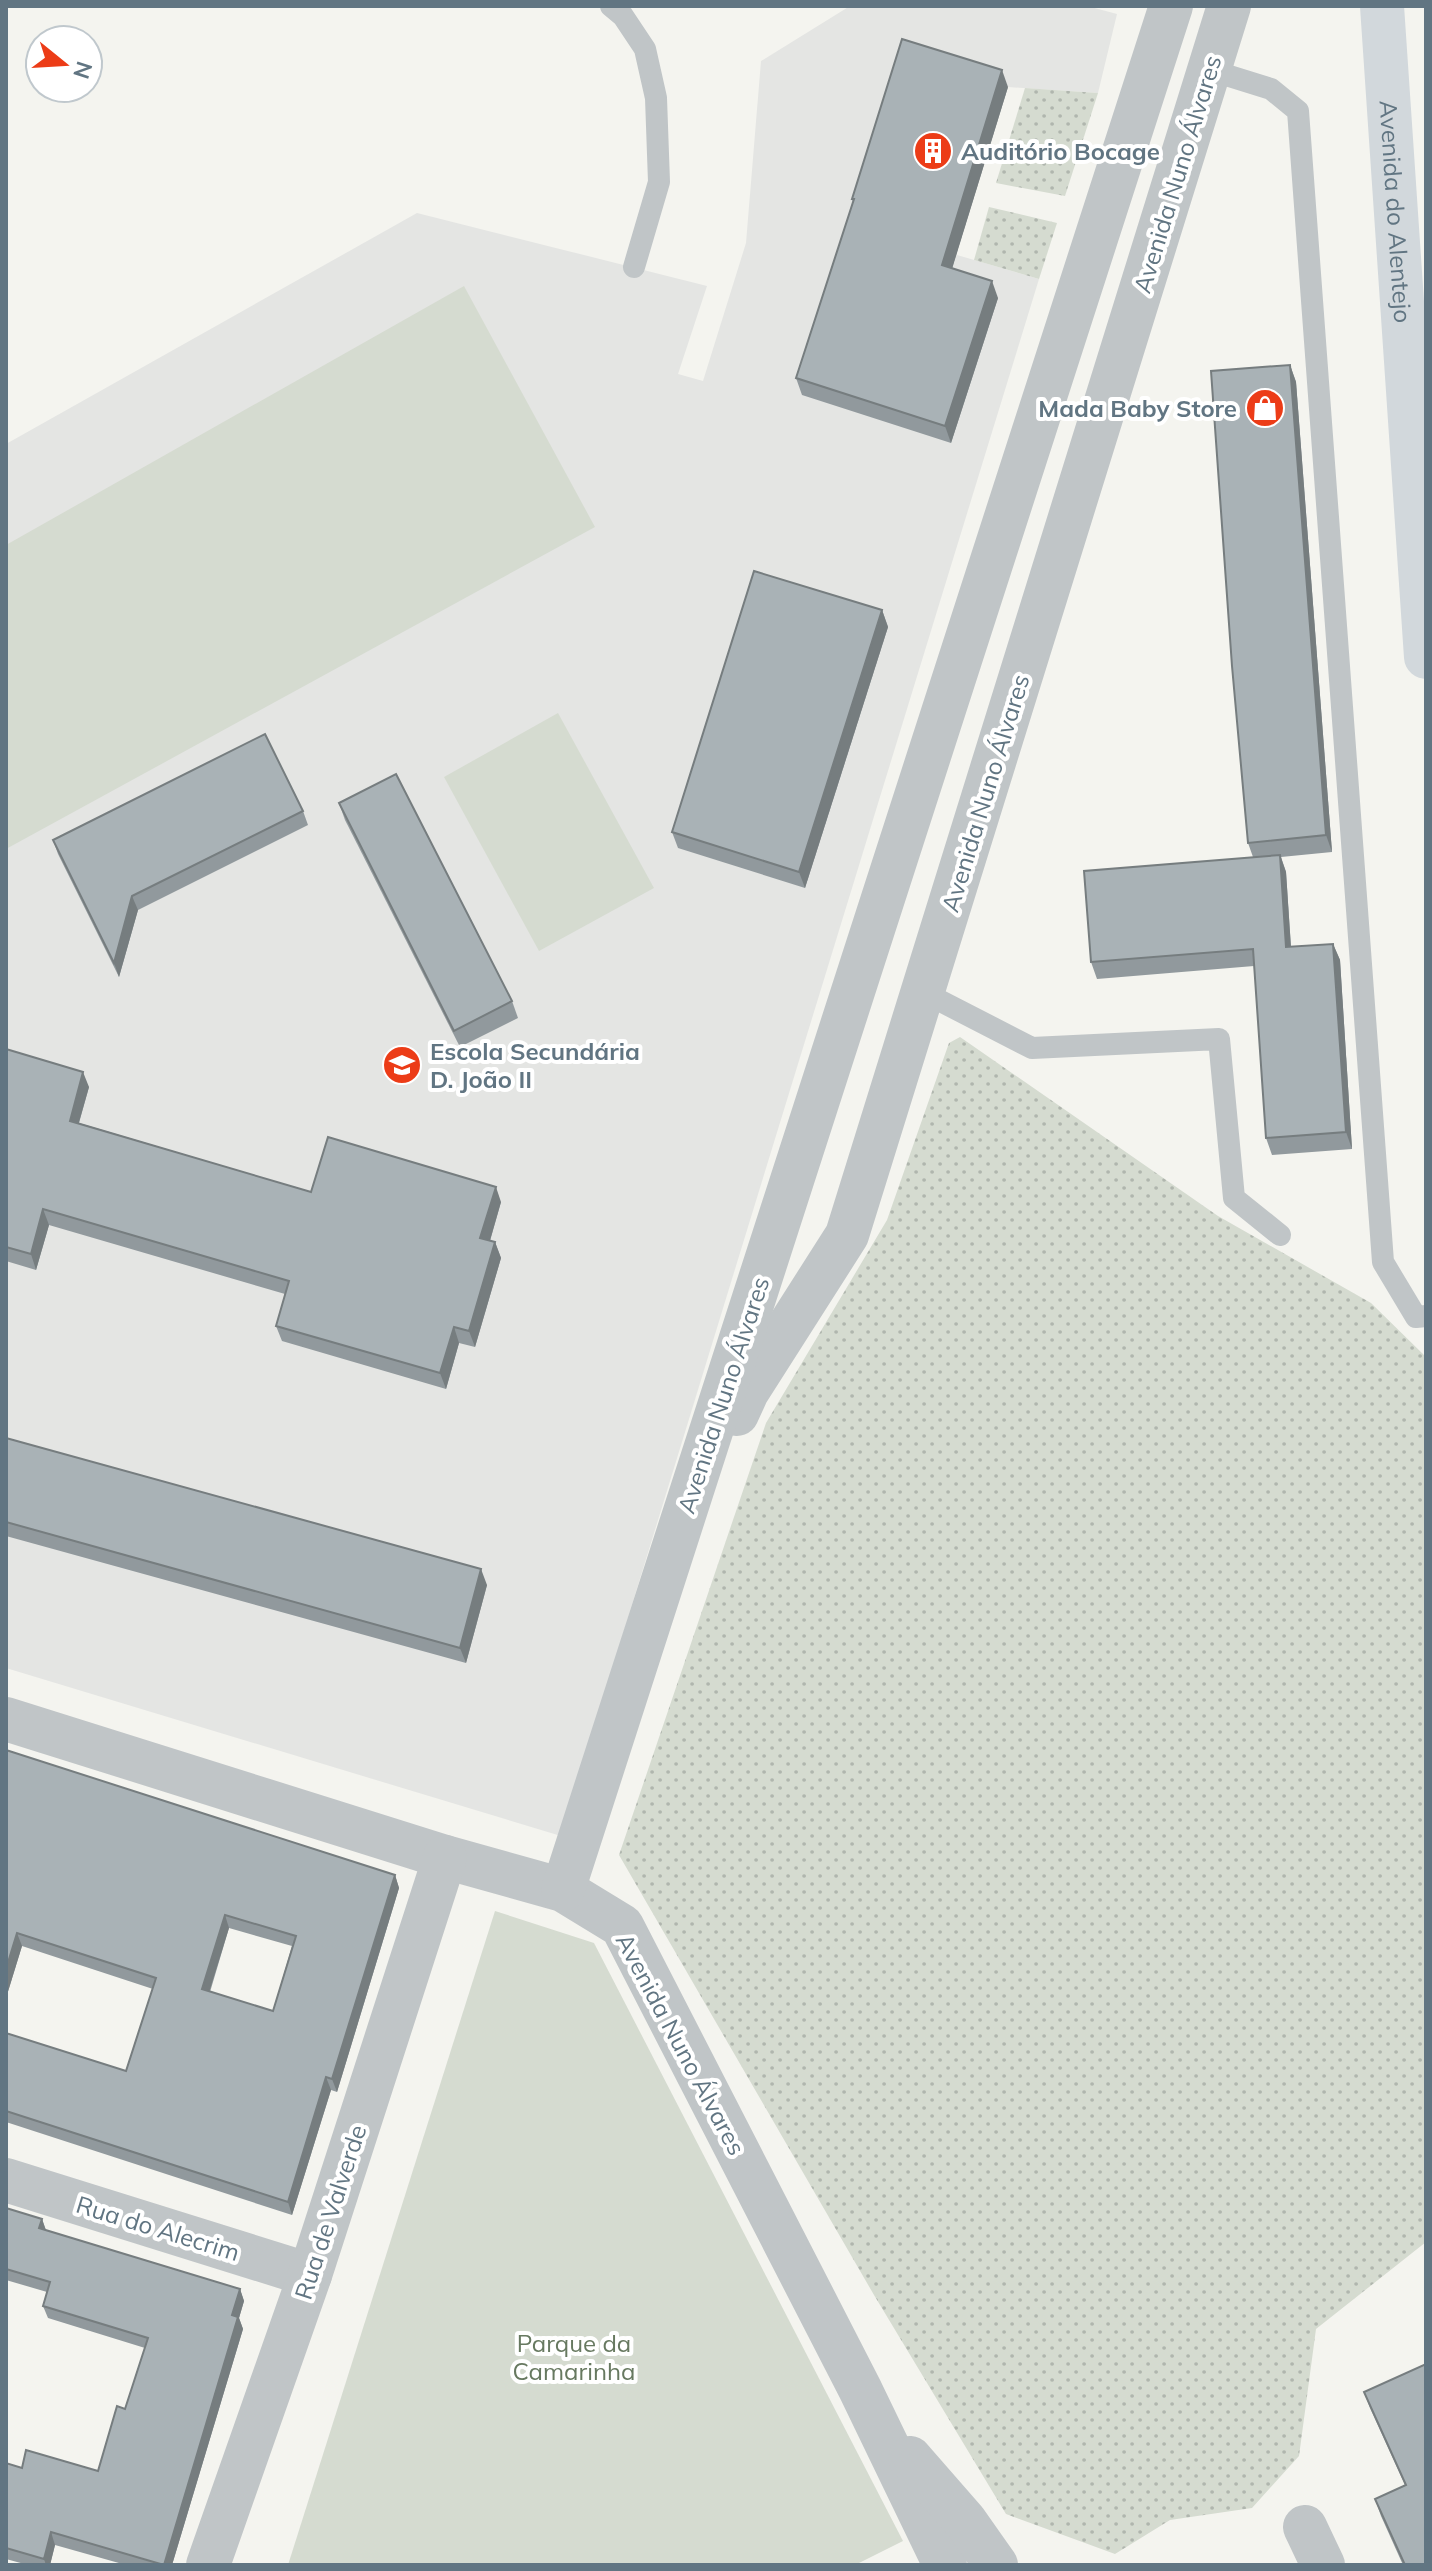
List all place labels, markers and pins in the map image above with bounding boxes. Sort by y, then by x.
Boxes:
building icon: Auditório Bocage [912,130,954,172]
place label: Auditório Bocage [961,136,1160,166]
shop icon: Mada Baby Store [1244,387,1286,429]
place label: Mada Baby Store [1038,393,1237,423]
place label: Escola Secundária D. João II [430,1036,640,1094]
school or university icon: Escola Secundária D. João II [381,1044,423,1086]

